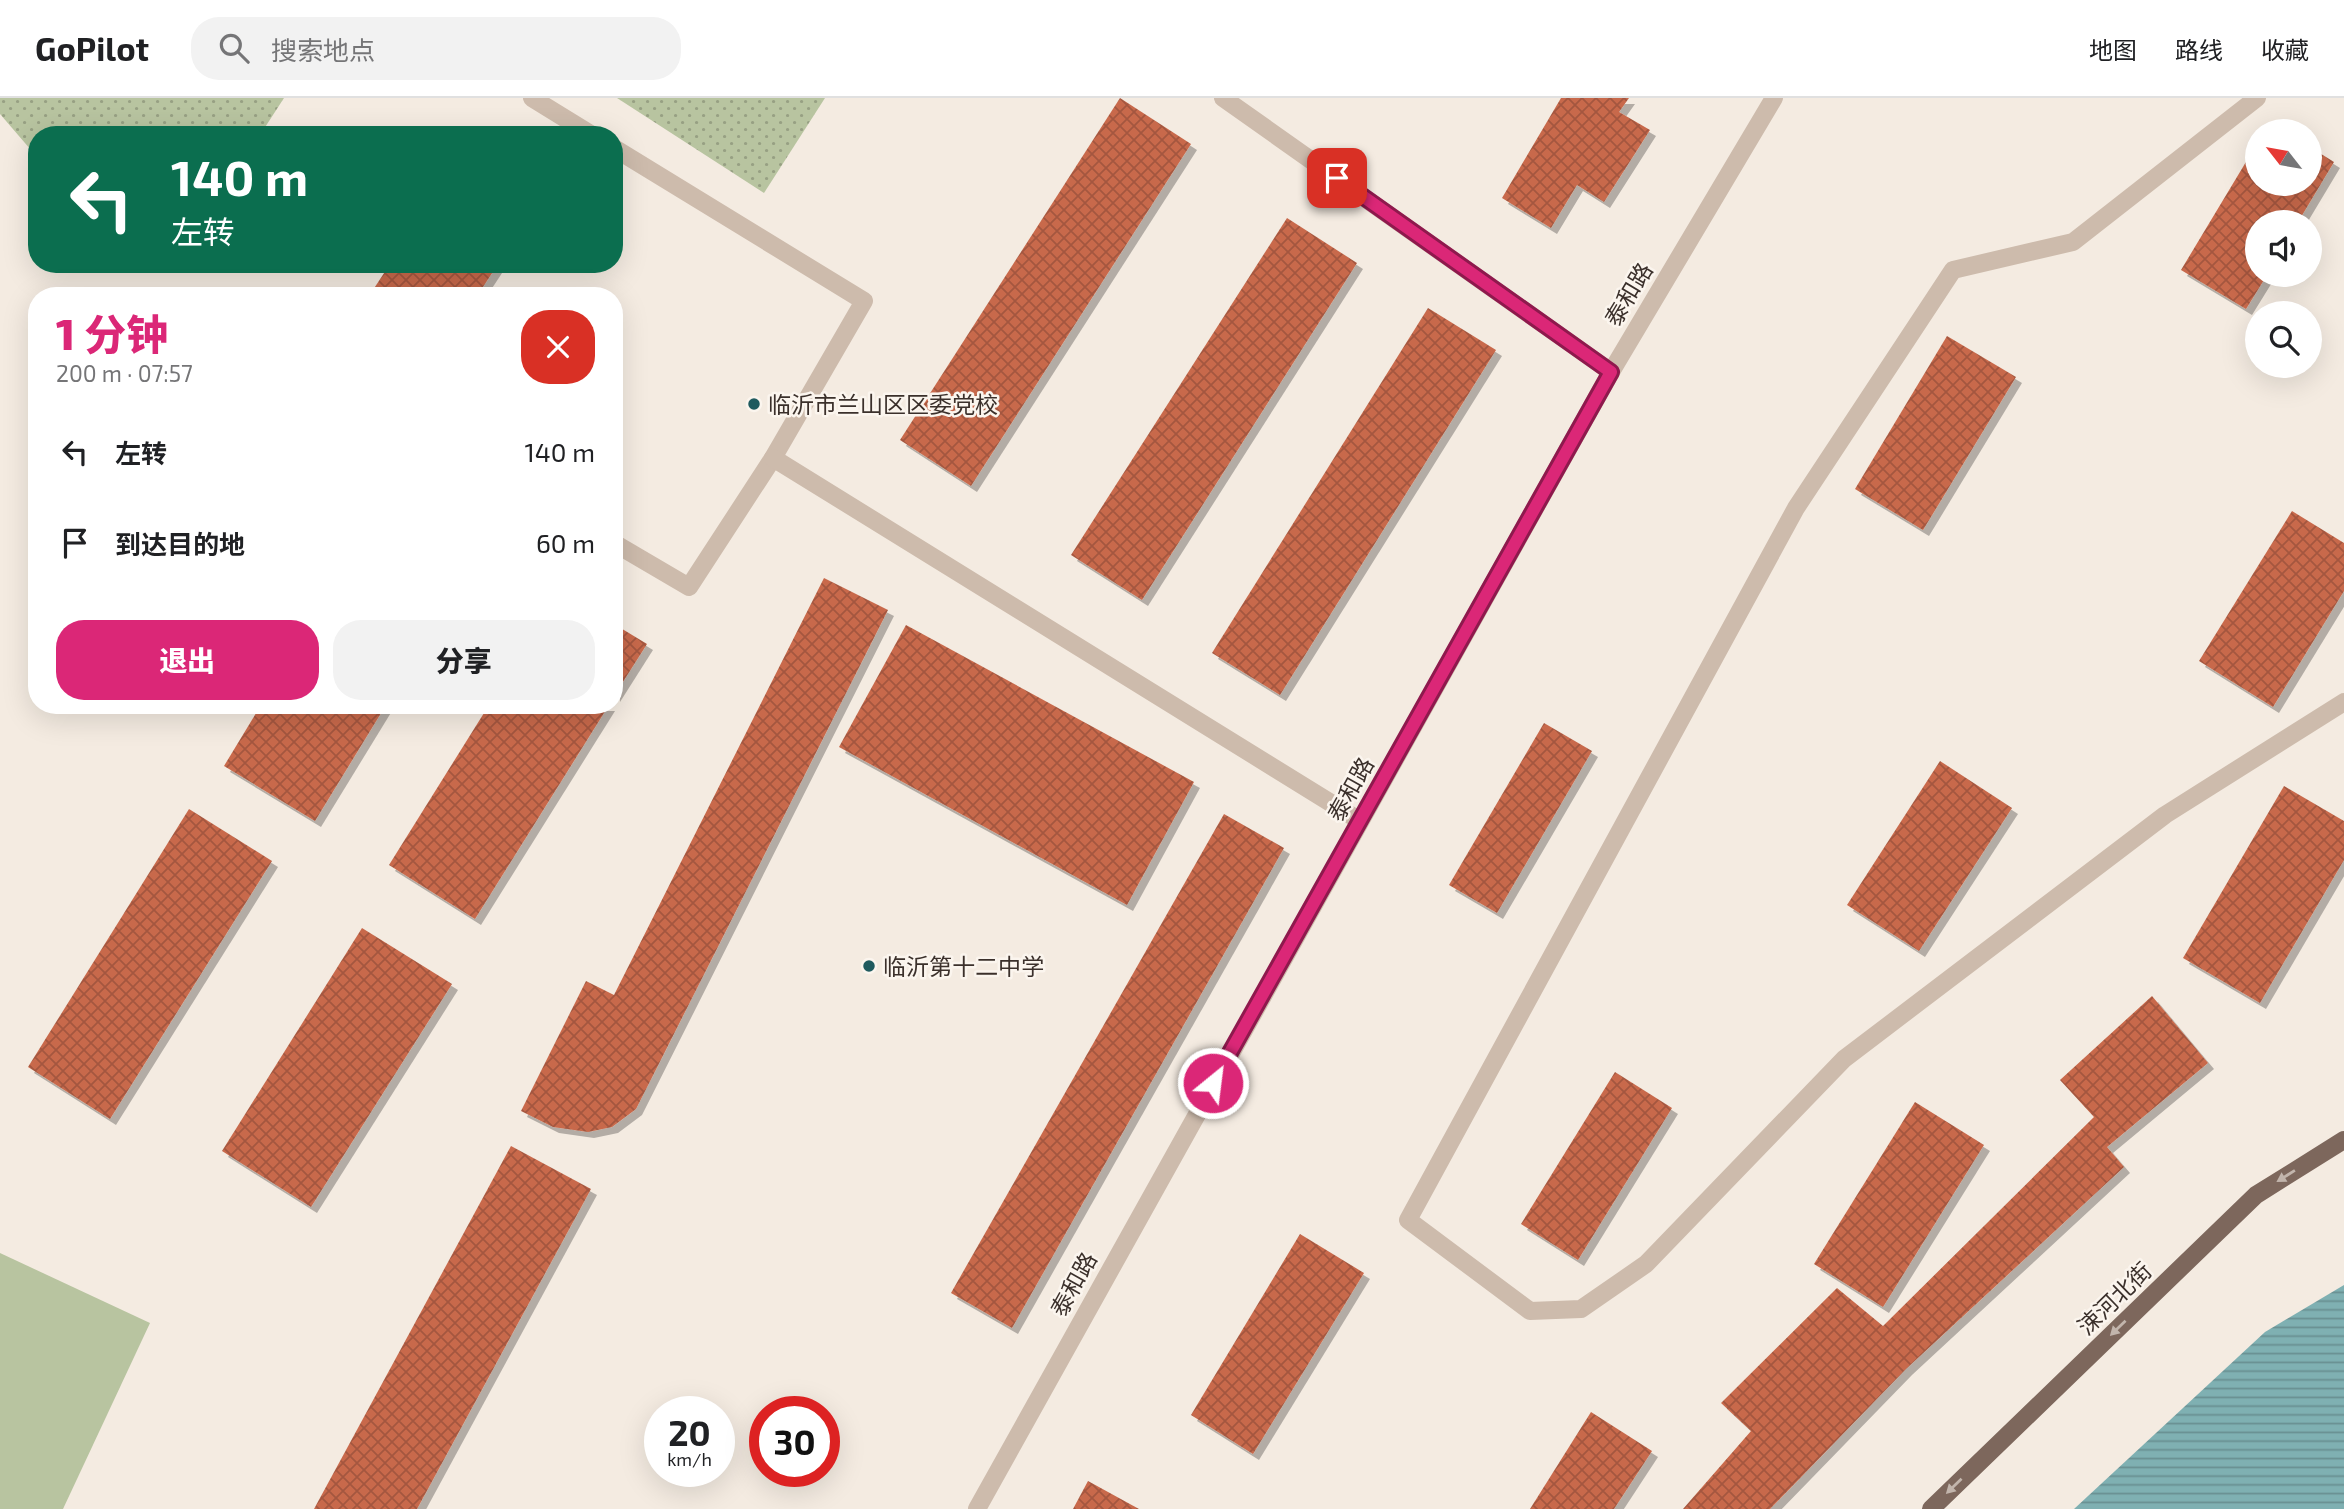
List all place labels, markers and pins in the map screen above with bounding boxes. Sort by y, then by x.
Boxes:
pin [1307,148,1367,208]
place label: 临沂市兰山区区委党校 [768,390,998,418]
marker: 临沂市兰山区区委党校 [746,396,762,412]
place label: 临沂第十二中学 [883,952,1044,980]
marker: 临沂第十二中学 [861,958,877,974]

